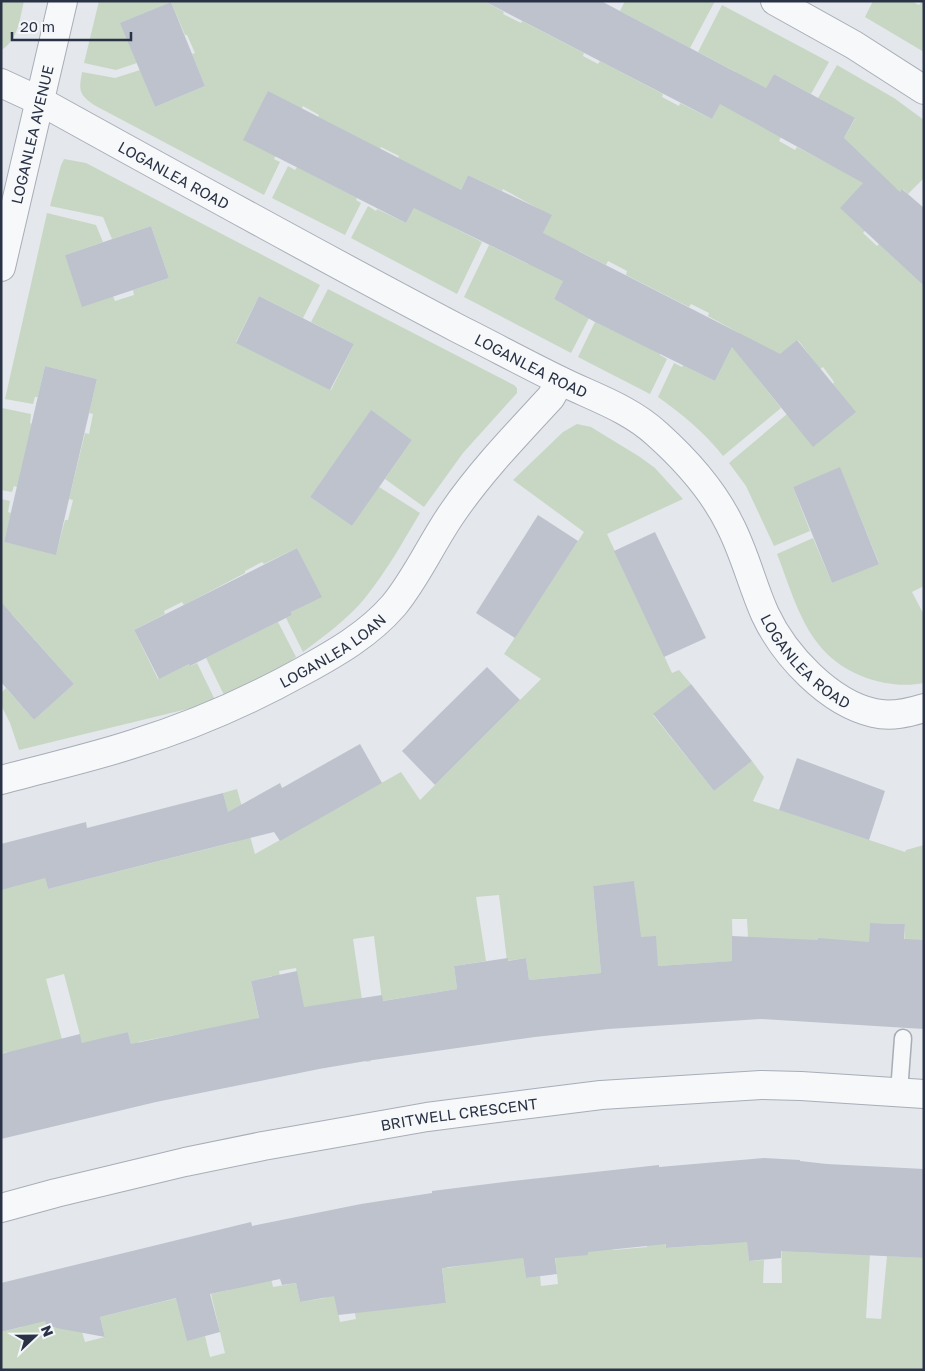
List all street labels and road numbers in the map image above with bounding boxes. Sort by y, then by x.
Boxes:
street label: LOGANLEA AVENUE [7,63,57,206]
street label: LOGANLEA ROAD [115,137,233,213]
street label: LOGANLEA ROAD [472,330,591,401]
street label: LOGANLEA LOAN [276,610,389,691]
street label: LOGANLEA ROAD [757,611,854,712]
street label: BRITWELL CRESCENT [379,1094,539,1134]

